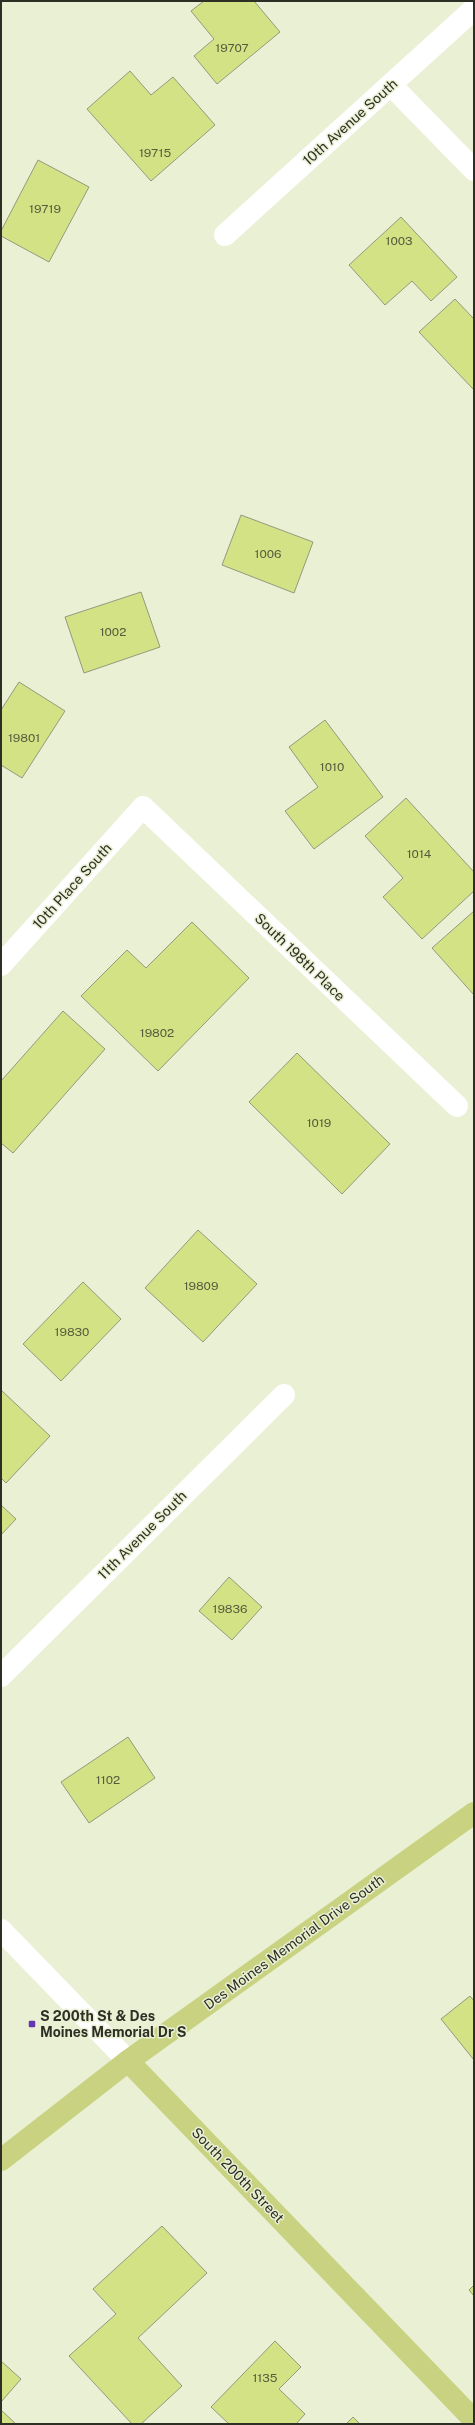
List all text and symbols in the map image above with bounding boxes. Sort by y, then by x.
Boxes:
house number: 19707 [215,41,249,55]
street label: 10th Avenue South [300,75,400,169]
house number: 19715 [139,146,171,160]
house number: 19719 [29,202,61,216]
house number: 1003 [386,234,412,248]
house number: 1006 [255,547,281,561]
house number: 1002 [100,625,126,639]
house number: 19801 [8,731,40,745]
house number: 1010 [320,760,344,774]
street label: 10th Place South [29,840,115,932]
house number: 1014 [407,847,432,861]
street label: South 198th Place [252,910,348,1004]
house number: 19802 [140,1026,174,1040]
house number: 1019 [307,1116,331,1130]
house number: 19809 [184,1279,218,1293]
house number: 19830 [55,1325,89,1339]
street label: 11th Avenue South [94,1487,190,1583]
house number: 19836 [213,1602,247,1616]
house number: 1102 [96,1773,120,1787]
street label: Des Moines Memorial Drive South [201,1871,387,2013]
place label: S 200th St & Des Moines Memorial Dr S [40,2008,187,2040]
marker: S 200th St & Des Moines Memorial Dr S [27,2019,37,2029]
street label: South 200th Street [189,2124,287,2226]
house number: 1135 [252,2371,278,2385]

